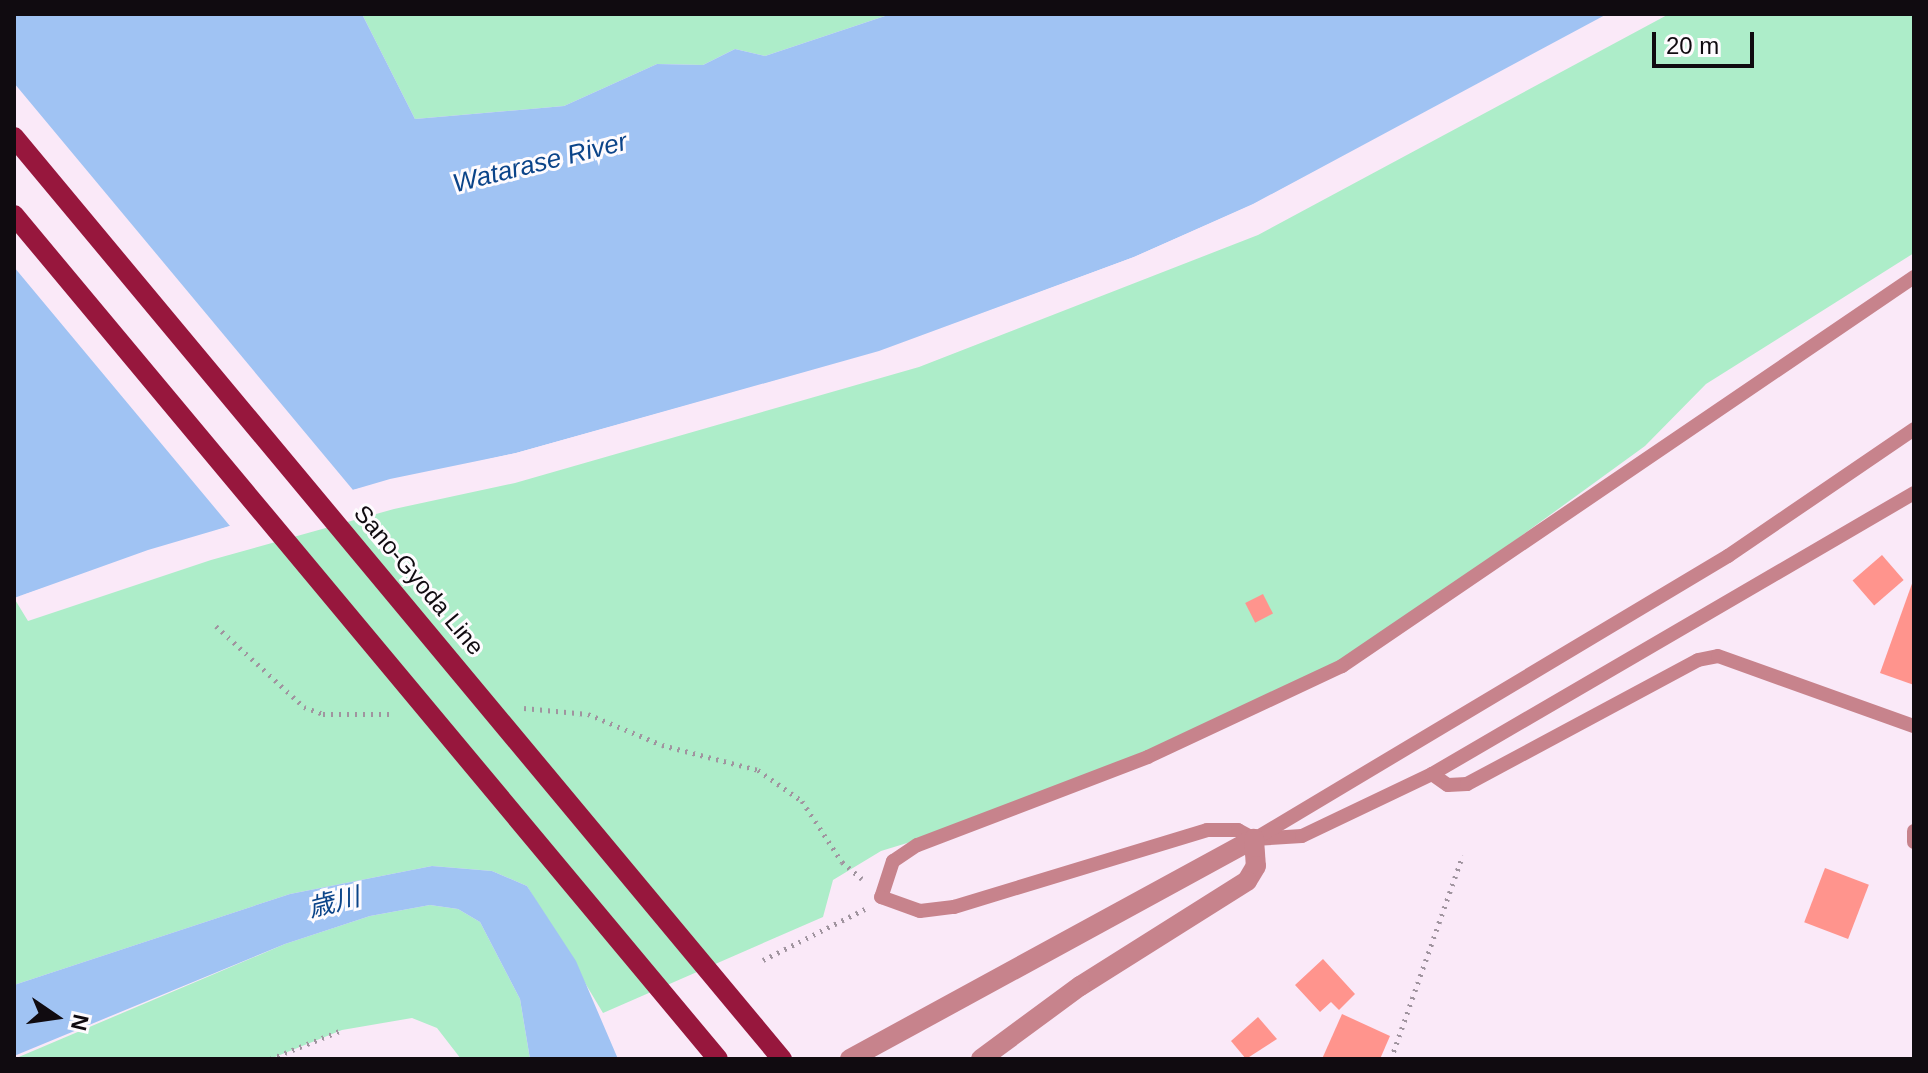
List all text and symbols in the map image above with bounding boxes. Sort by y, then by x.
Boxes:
scale bar [1656,16,1758,66]
text: 20 m [1666,32,1719,59]
water label: Watarase River [450,126,630,200]
street label: Sano-Gyoda Line [348,499,490,661]
water label: 歳川 [305,882,363,924]
north arrow [16,977,96,1057]
text: N [66,1012,94,1033]

